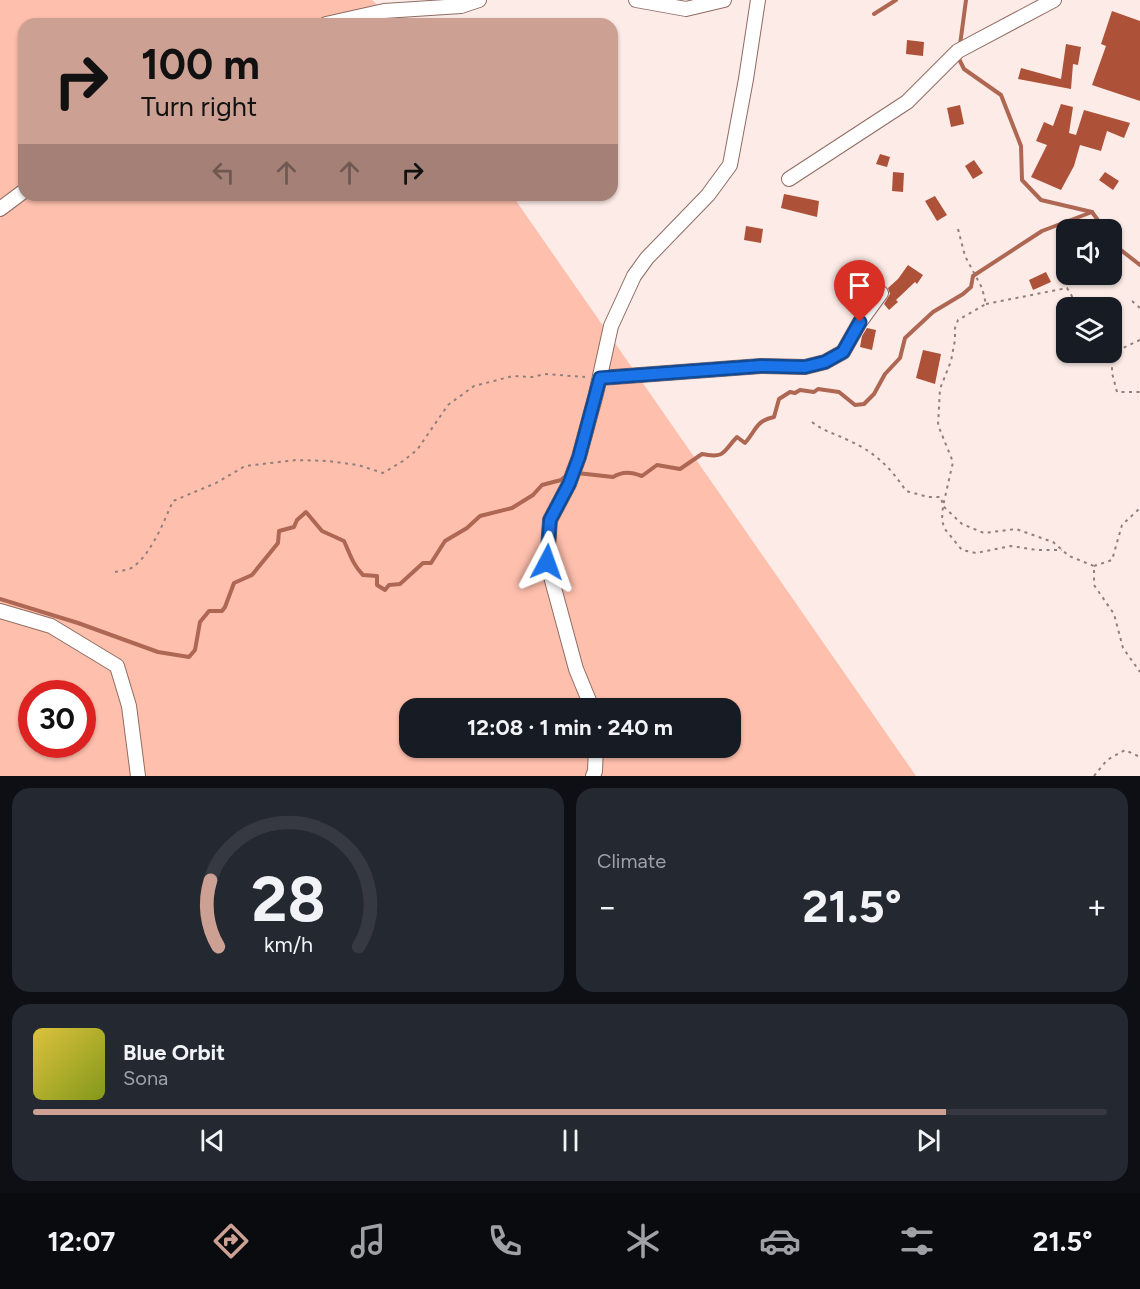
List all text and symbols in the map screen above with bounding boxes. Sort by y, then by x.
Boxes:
text: 100 m [141,39,260,90]
icon: right [42,42,120,120]
text: Turn right [141,90,257,123]
icon: left [207,156,240,189]
icon: ahead [270,156,303,189]
icon: ahead [333,156,366,189]
icon: right [396,156,429,189]
map controls [1056,219,1122,363]
button: sound [1056,219,1122,285]
pin [834,260,885,322]
icon: arrive [843,269,876,302]
button: layers [1056,297,1122,363]
position arrow [515,530,579,594]
speed limit sign: 30 [18,680,96,758]
text: 12:08 · 1 min · 240 m [467,714,673,741]
text: Climate [597,849,666,873]
text: 28 [251,862,325,937]
text: 21.5° [802,879,902,933]
text: − [597,887,618,926]
text: + [1086,887,1107,926]
text: km/h [264,932,312,957]
text: Blue Orbit [123,1039,225,1066]
text: Sona [123,1066,168,1090]
icon: previous [196,1124,229,1157]
icon: pause [554,1124,587,1157]
icon: next [912,1124,945,1157]
icon: directions [210,1220,252,1262]
icon: music [347,1220,389,1262]
icon: phone [484,1220,526,1262]
icon: climate [622,1220,664,1262]
icon: car [759,1220,801,1262]
icon: filters [896,1220,938,1262]
text: 12:07 [48,1225,115,1258]
text: 21.5° [1033,1225,1092,1258]

